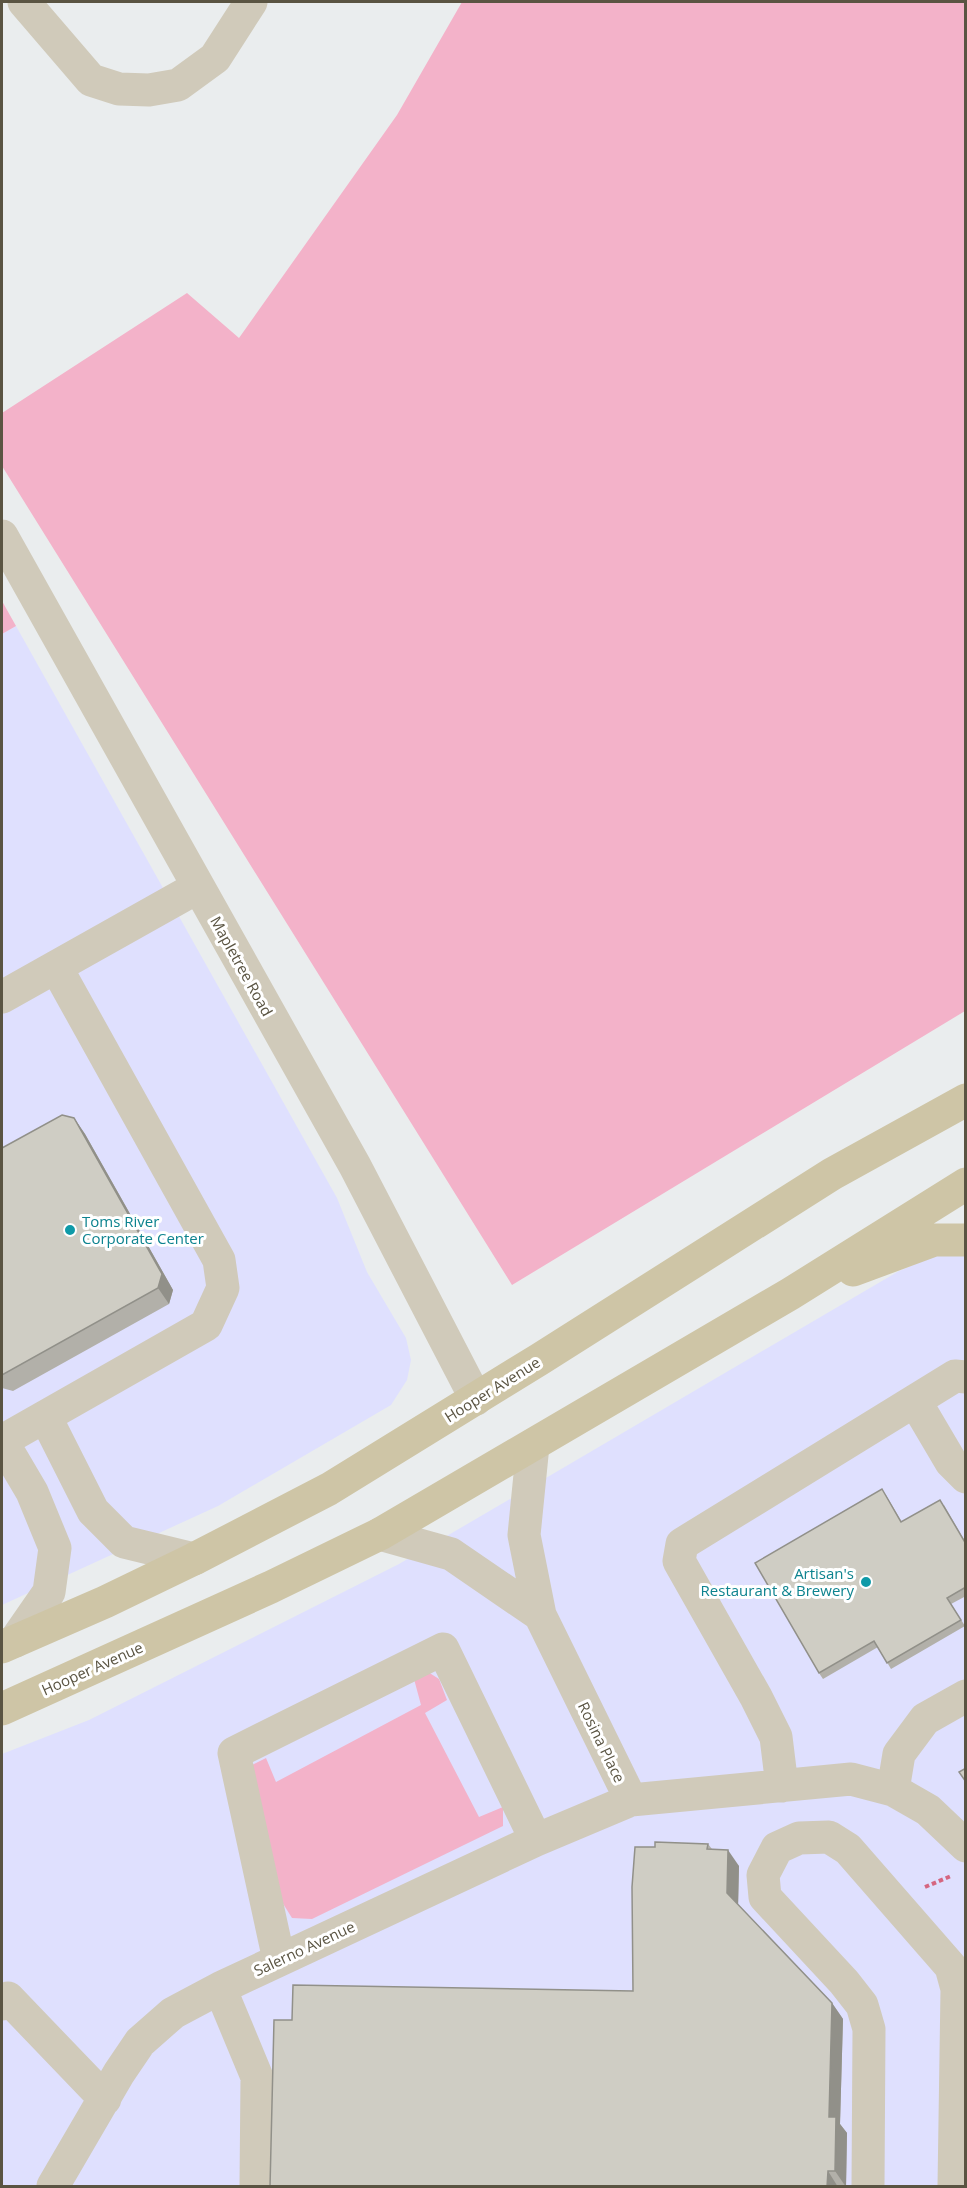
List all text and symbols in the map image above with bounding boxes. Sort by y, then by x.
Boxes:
street label: Mapletree Road [206,913,278,1019]
place label: Toms River Corporate Center [82,1211,204,1248]
marker: Toms River Corporate Center [63,1223,77,1237]
street label: Hooper Avenue [440,1352,544,1426]
place label: Artisan's Restaurant & Brewery [701,1563,854,1600]
marker: Artisan's Restaurant & Brewery [859,1575,873,1589]
street label: Hooper Avenue [38,1637,146,1699]
street label: Rosina Place [574,1698,630,1786]
street label: Salerno Avenue [250,1916,358,1980]

